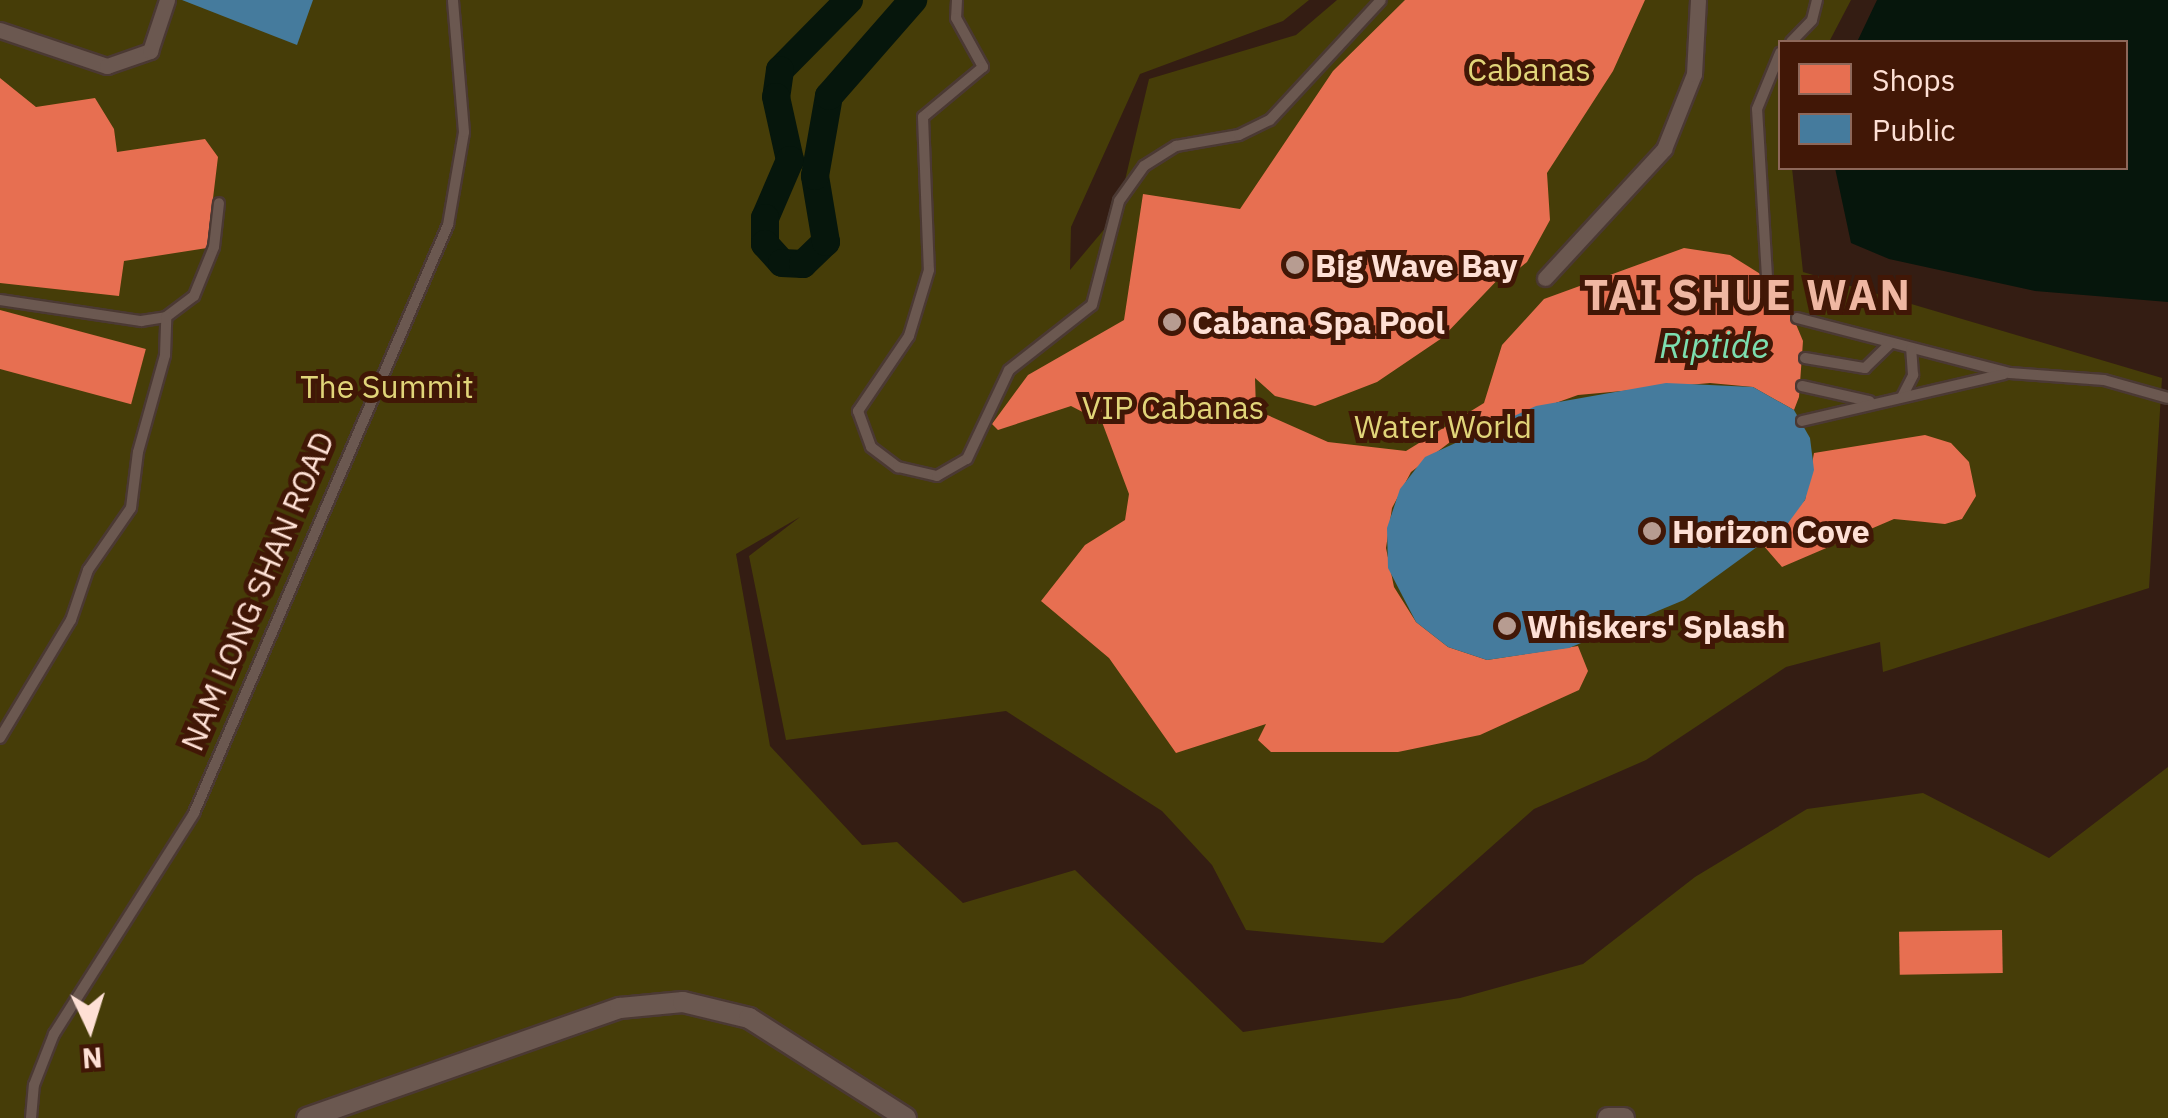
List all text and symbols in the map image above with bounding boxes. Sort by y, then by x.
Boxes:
legend [1778,40,2128,170]
park label: Cabanas [1467,50,1591,88]
text: Shops [1872,60,1955,99]
text: Public [1872,110,1955,149]
place label: Big Wave Bay [1315,246,1518,284]
marker: Big Wave Bay [1284,254,1306,276]
district label: TAI SHUE WAN [1584,270,1912,320]
place label: Cabana Spa Pool [1192,303,1445,341]
marker: Cabana Spa Pool [1161,311,1183,333]
water label: Riptide [1659,324,1769,366]
park label: The Summit [300,367,474,405]
park label: VIP Cabanas [1082,388,1264,426]
park label: Water World [1354,407,1532,445]
street label: NAM LONG SHAN ROAD [172,426,342,756]
place label: Horizon Cove [1672,512,1870,550]
marker: Horizon Cove [1641,520,1663,542]
place label: Whiskers' Splash [1527,607,1785,645]
marker: Whiskers' Splash [1496,615,1518,637]
north arrow [40,978,140,1078]
text: N [81,1039,104,1078]

